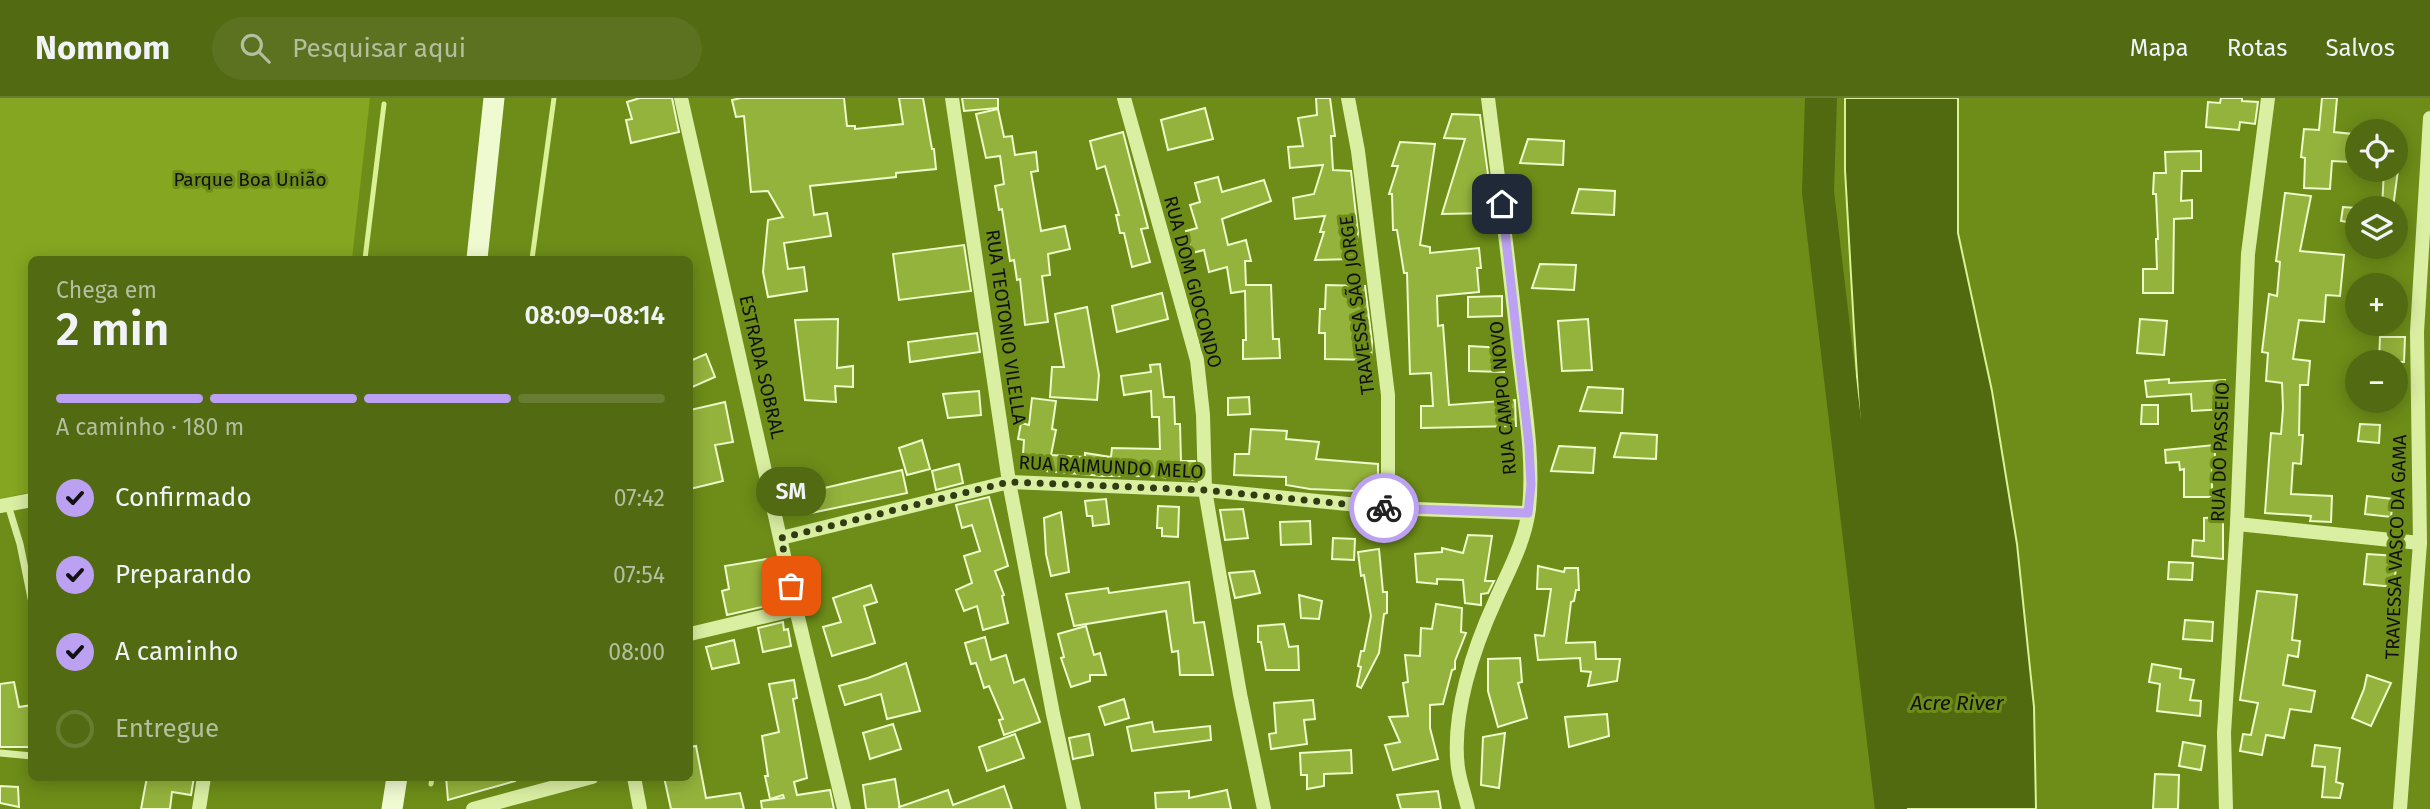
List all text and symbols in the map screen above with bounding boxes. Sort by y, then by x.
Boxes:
search box [212,17,702,80]
text: Nomnom [35,28,170,68]
icon: search [236,29,274,67]
text: Pesquisar aqui [292,33,466,64]
text: Mapa [2130,34,2189,62]
text: Rotas [2227,34,2287,62]
text: Salvos [2325,34,2395,62]
map controls [2345,119,2408,413]
button: locate [2345,119,2408,182]
park label: Parque Boa União [173,168,327,191]
pin [1472,174,1532,234]
icon: home [1483,185,1521,223]
street label: RUA DOM GIOCONDO [1159,193,1227,371]
button: layers [2345,196,2408,259]
street label: TRAVESSA SÃO JORGE [1335,214,1379,396]
street label: RUA TEOTONIO VILELLA [981,228,1031,426]
button: + [2345,273,2408,336]
text: Chega em [56,276,157,304]
street label: ESTRADA SOBRAL [734,293,790,442]
text: 08:09–08:14 [524,300,665,331]
text: 2 min [56,302,169,357]
street label: RUA CAMPO NOVO [1485,320,1521,476]
button: − [2345,350,2408,413]
street label: RUA DO PASSEIO [2206,382,2234,522]
text: A caminho · 180 m [56,413,244,441]
street label: TRAVESSA VASCO DA GAMA [2381,434,2411,660]
street label: RUA RAIMUNDO MELO [1018,451,1204,483]
callout: SM [756,467,826,516]
courier [1349,473,1419,543]
text: SM [776,477,806,505]
icon: check [56,479,94,517]
text: Confirmado [115,482,252,513]
text: 07:42 [614,484,665,512]
icon: bike [1365,489,1403,527]
icon: check [56,556,94,594]
pin [761,556,821,616]
text: Preparando [115,559,252,590]
text: 07:54 [613,561,665,589]
icon: bag [772,567,810,605]
icon: check [56,633,94,671]
text: A caminho [115,636,238,667]
text: 08:00 [608,638,665,666]
water label: Acre River [1910,690,2004,716]
text: Entregue [115,713,219,744]

